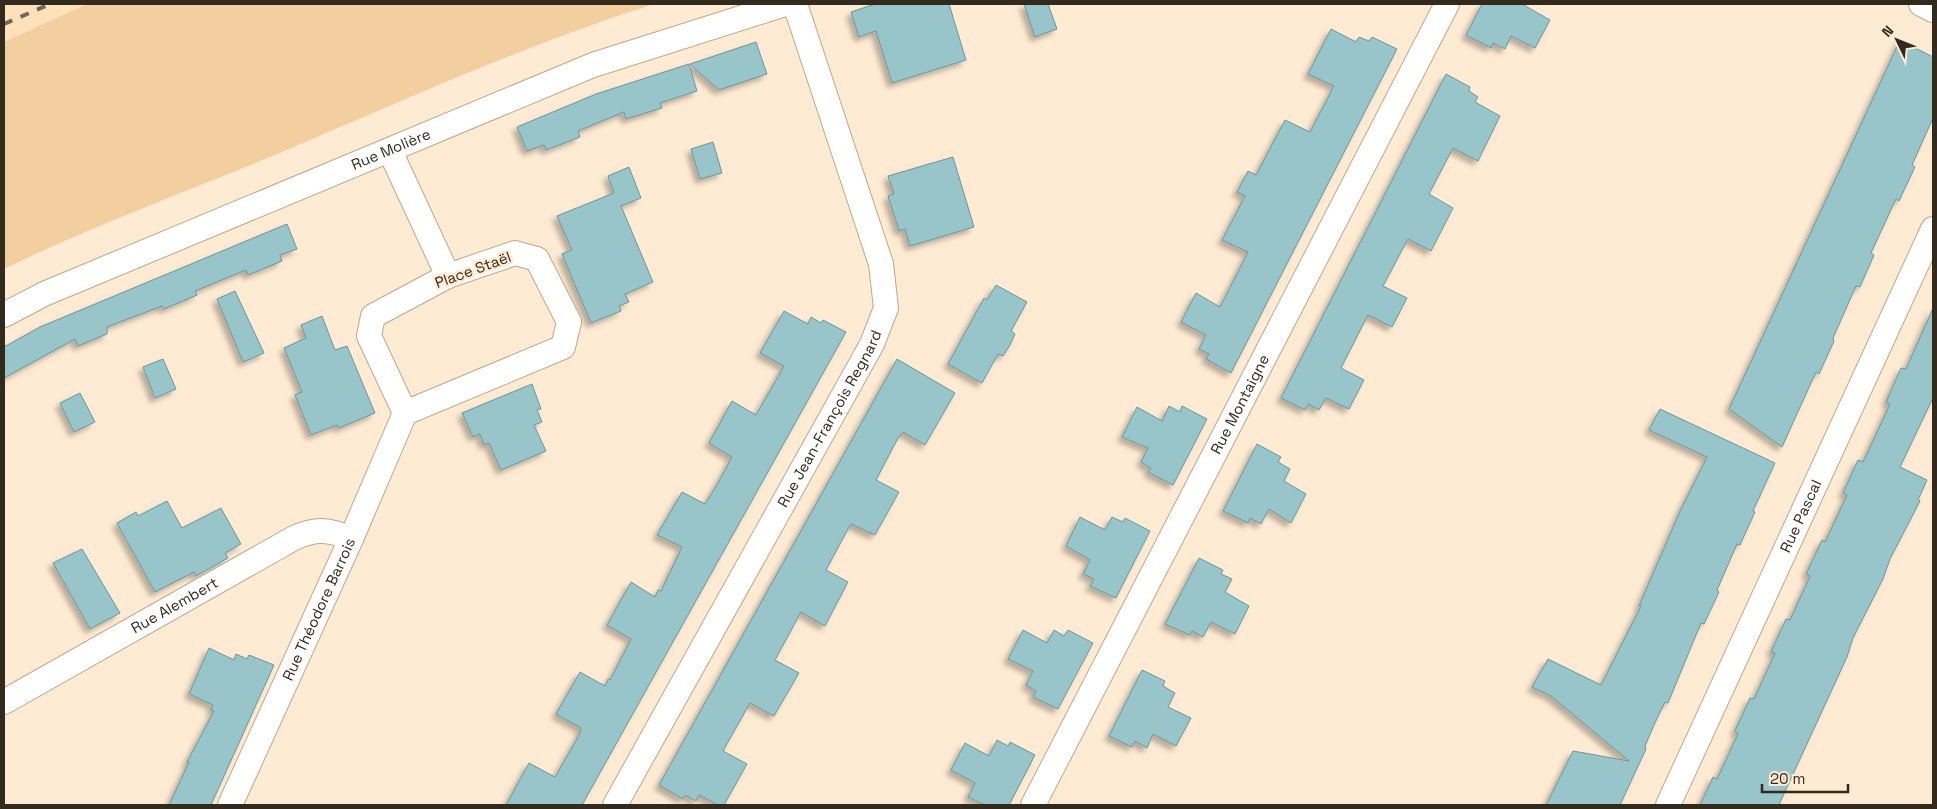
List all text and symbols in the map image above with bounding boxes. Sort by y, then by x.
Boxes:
north arrow [1872,15,1922,65]
text: N [1878,22,1897,41]
street label: Rue Molière [348,124,433,174]
street label: Place Staël [432,247,514,292]
street label: Rue Jean-François Regnard [773,327,885,510]
street label: Rue Montaigne [1206,351,1273,457]
street label: Rue Pascal [1776,476,1825,555]
street label: Rue Théodore Barrois [278,535,359,683]
street label: Rue Alembert [127,573,221,637]
scale bar [1762,762,1848,794]
text: 20 m [1770,769,1805,788]

